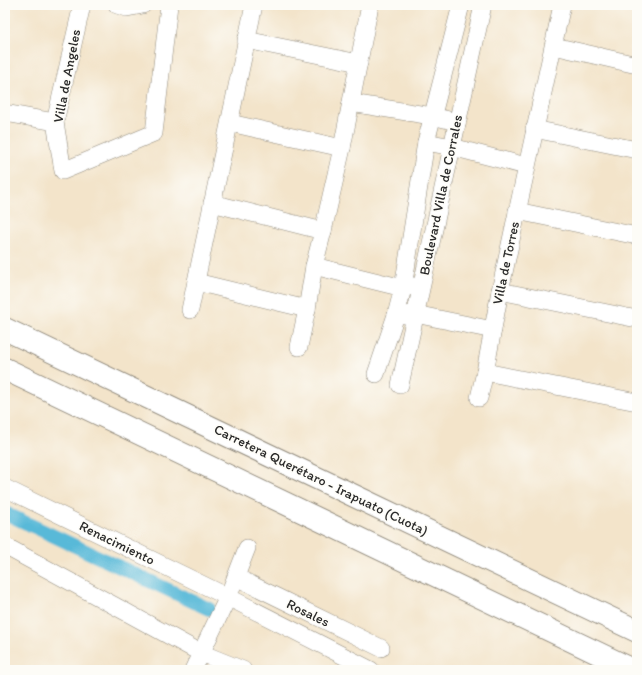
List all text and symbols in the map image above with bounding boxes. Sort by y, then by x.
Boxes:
street label: Villa de Angeles [50,28,84,124]
street label: Boulevard Villa de Corrales [416,113,466,277]
street label: Villa de Torres [489,220,523,306]
street label: Carretera Querétaro - Irapuato (Cuota) [211,421,431,539]
street label: Renacimiento [76,517,158,569]
street label: Rosales [284,595,332,631]

